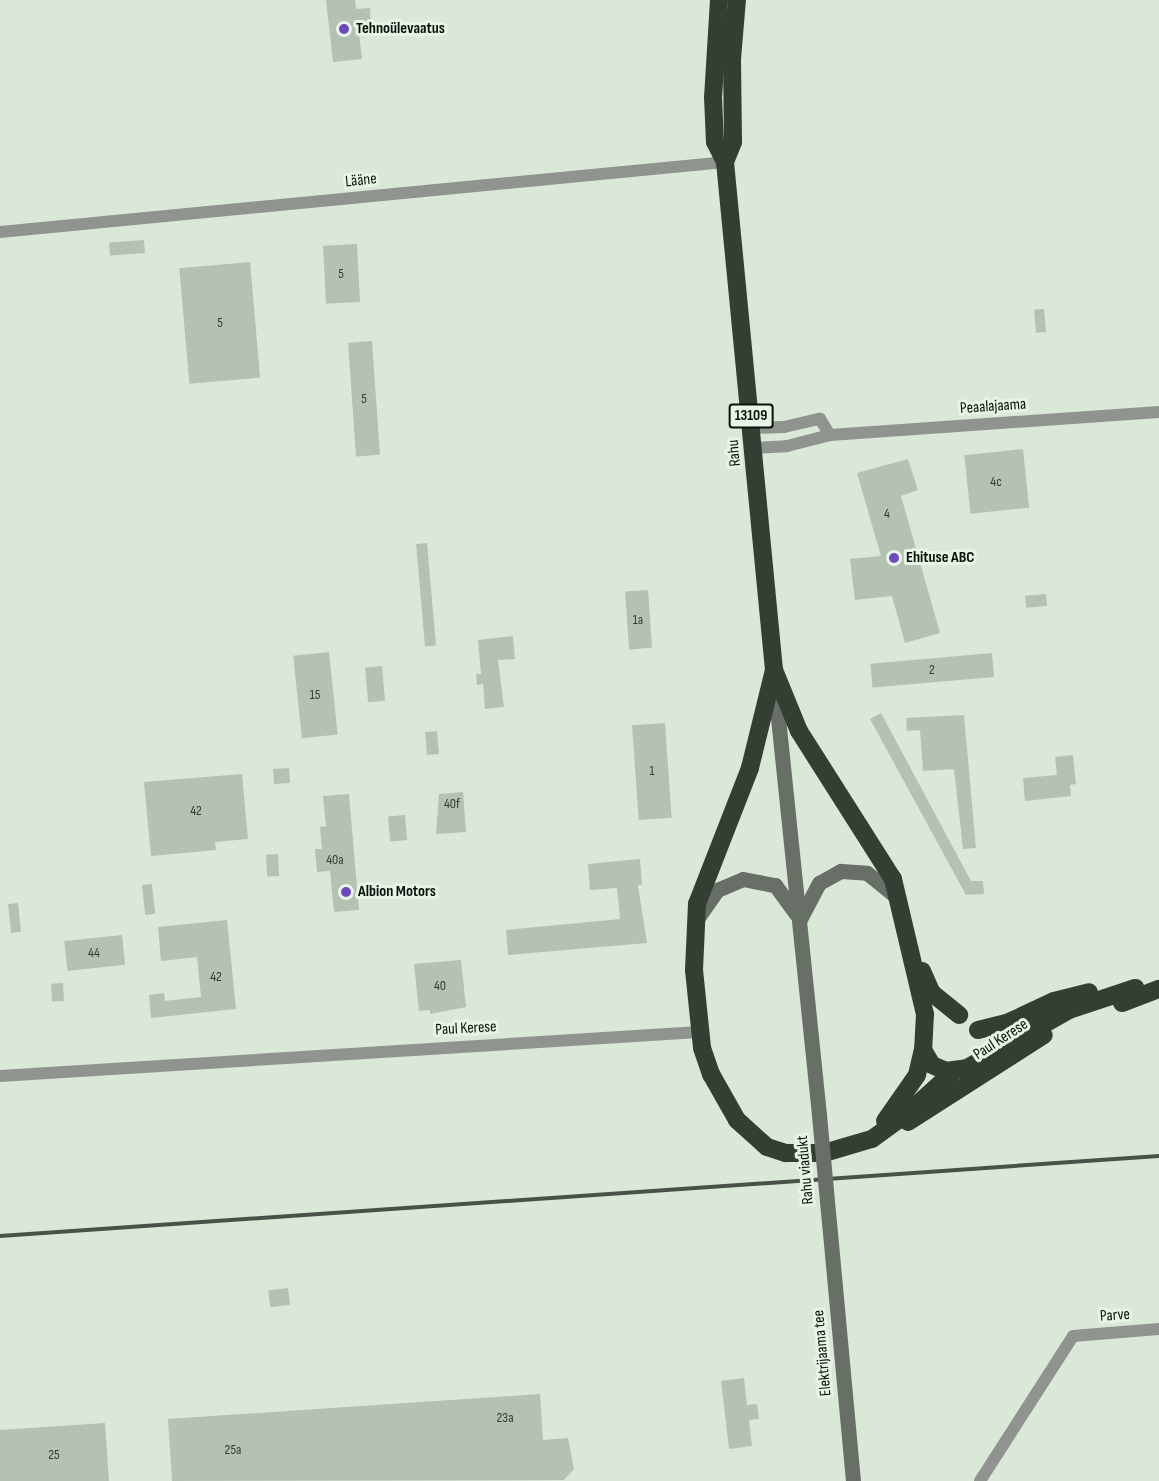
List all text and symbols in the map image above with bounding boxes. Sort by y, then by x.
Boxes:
place label: Tehnoülevaatus [356,19,445,39]
marker: Tehnoülevaatus [337,22,351,36]
street label: Lääne [344,170,378,192]
house number: 5 [338,266,344,282]
house number: 5 [217,315,223,331]
house number: 5 [361,391,367,407]
street label: Peaalajaama [959,395,1027,419]
road number: 13109 [728,404,774,428]
street label: Rahu [724,439,746,467]
house number: 4c [990,474,1002,490]
house number: 4 [884,506,890,522]
place label: Ehituse ABC [906,548,975,568]
marker: Ehituse ABC [887,551,901,565]
house number: 1a [633,612,643,628]
house number: 2 [929,662,935,678]
house number: 15 [310,687,320,703]
house number: 1 [650,763,654,779]
house number: 40f [444,796,460,812]
house number: 42 [190,803,202,819]
house number: 40a [326,852,344,868]
place label: Albion Motors [358,882,436,902]
marker: Albion Motors [339,885,353,899]
house number: 44 [88,945,100,961]
house number: 42 [210,969,222,985]
house number: 40 [434,978,446,994]
street label: Paul Kerese [970,1015,1032,1065]
street label: Paul Kerese [435,1018,497,1040]
street label: Rahu viadukt [793,1135,819,1205]
street label: Parve [1099,1305,1131,1327]
street label: Elektrijaama tee [810,1309,836,1397]
house number: 23a [496,1410,514,1426]
house number: 25a [225,1442,241,1458]
house number: 25 [48,1447,60,1463]

